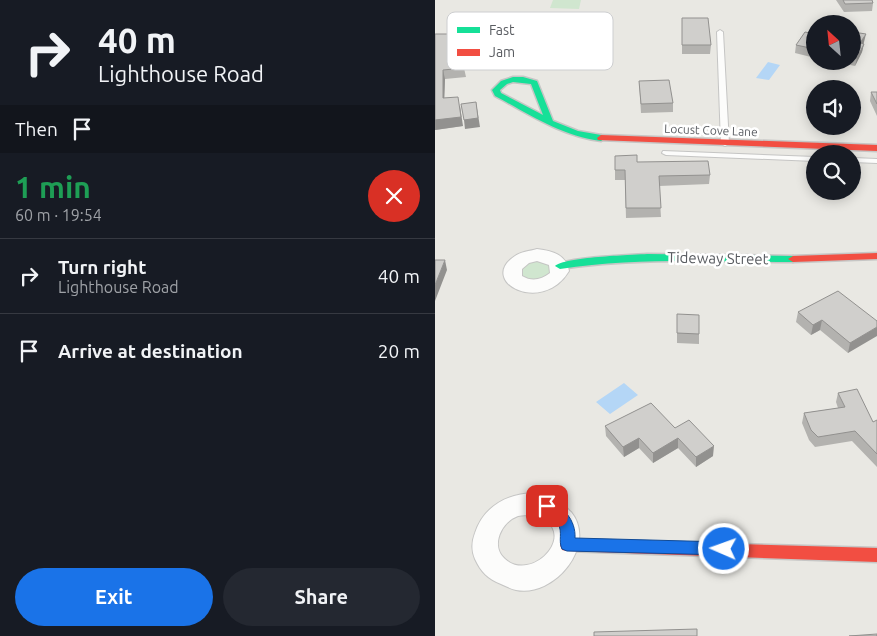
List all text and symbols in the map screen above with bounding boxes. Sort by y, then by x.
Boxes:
legend [447,12,613,70]
north arrow [806,15,861,70]
map controls [806,15,861,200]
icon: right [15,20,80,85]
text: 40 m [98,20,176,60]
text: Fast [489,22,515,38]
text: Jam [489,44,515,60]
text: Lighthouse Road [98,61,264,86]
button: sound [806,80,861,135]
icon: arrive [68,115,96,143]
text: Then [15,118,58,140]
street label: Locust Cove Lane [664,122,758,138]
button: search [806,145,861,200]
text: 1 min [15,170,91,204]
button: close [368,170,420,222]
text: 60 m · 19:54 [15,206,102,224]
street label: Tideway Street [667,249,769,267]
text: Turn right [58,256,146,278]
icon: right [15,262,43,290]
text: 40 m [378,265,420,287]
text: Lighthouse Road [58,278,179,296]
icon: arrive [15,337,43,365]
text: Arrive at destination [58,340,243,362]
text: 20 m [378,340,420,362]
pin [526,485,568,527]
icon: arrive [533,492,561,520]
position arrow [697,522,749,574]
button: Exit [15,568,213,626]
button: Share [223,568,420,626]

